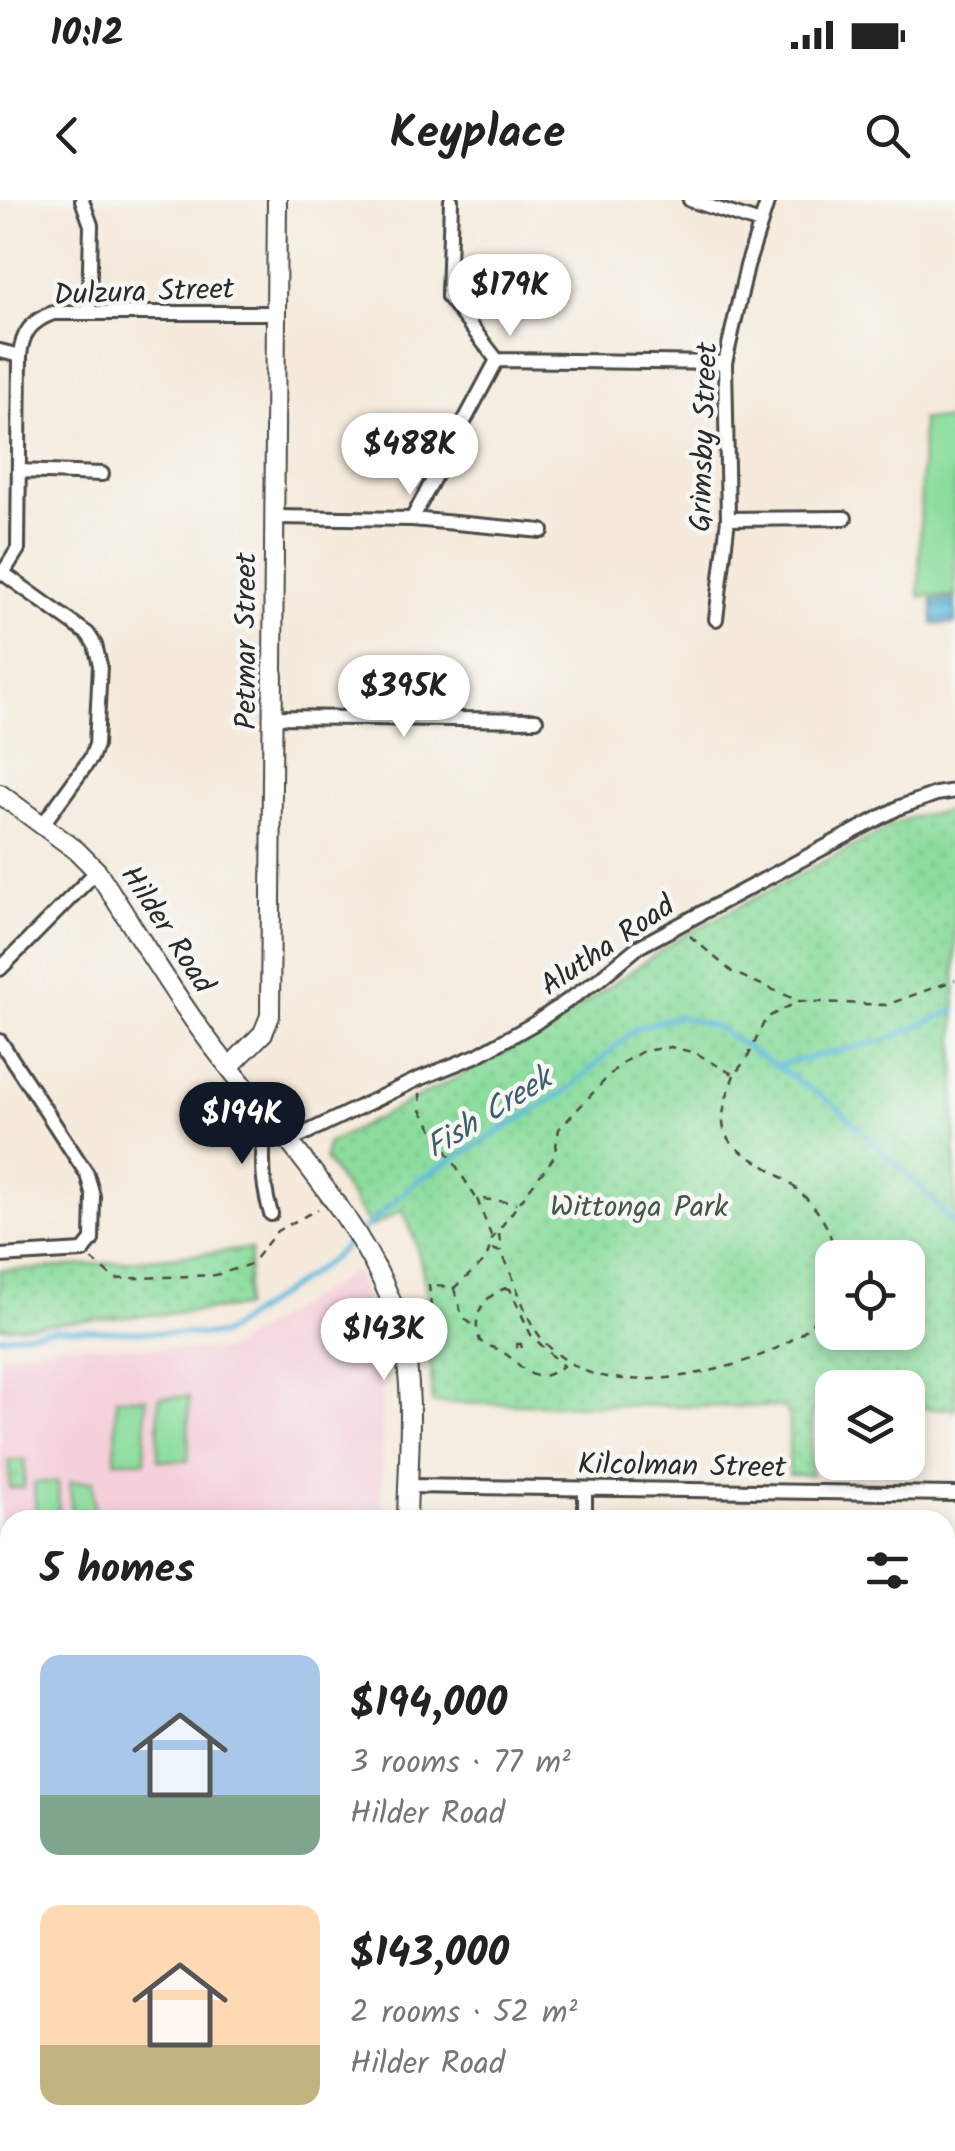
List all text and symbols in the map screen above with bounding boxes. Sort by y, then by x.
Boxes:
text: 10:12 [50,5,124,65]
text: Keyplace [390,99,565,171]
icon: back [40,108,95,163]
icon: search [860,108,915,163]
pin: $179K [440,254,580,339]
text: $179K [470,261,550,312]
street label: Dulzura Street [53,266,236,320]
street label: Grimsby Street [678,341,732,533]
pin: $488K [340,413,480,498]
text: $488K [363,420,457,471]
street label: Petmar Street [223,552,271,730]
pin: $395K [334,655,474,740]
text: $395K [360,662,448,713]
street label: Hilder Road [107,856,227,1005]
street label: Alutha Road [531,883,686,1010]
water label: Fish Creek [416,1053,566,1173]
pin: $194K [172,1082,312,1167]
text: $194K [201,1089,283,1140]
park label: Wittonga Park [550,1184,729,1232]
map controls [815,1240,925,1480]
button: locate [815,1240,925,1350]
pin: $143K [314,1298,454,1383]
text: $143K [343,1305,425,1356]
button: layers [815,1370,925,1480]
street label: Kilcolman Street [577,1441,787,1493]
text: 5 homes [40,1537,195,1604]
icon: filters [860,1543,915,1598]
text: $194,000 [350,1671,507,1738]
icon: home [120,1695,240,1815]
text: 3 rooms · 77 m² [350,1738,571,1789]
text: Hilder Road [350,1789,505,1840]
text: $143,000 [350,1921,509,1988]
icon: home [120,1945,240,2065]
text: 2 rooms · 52 m² [350,1988,577,2039]
text: Hilder Road [350,2039,505,2090]

